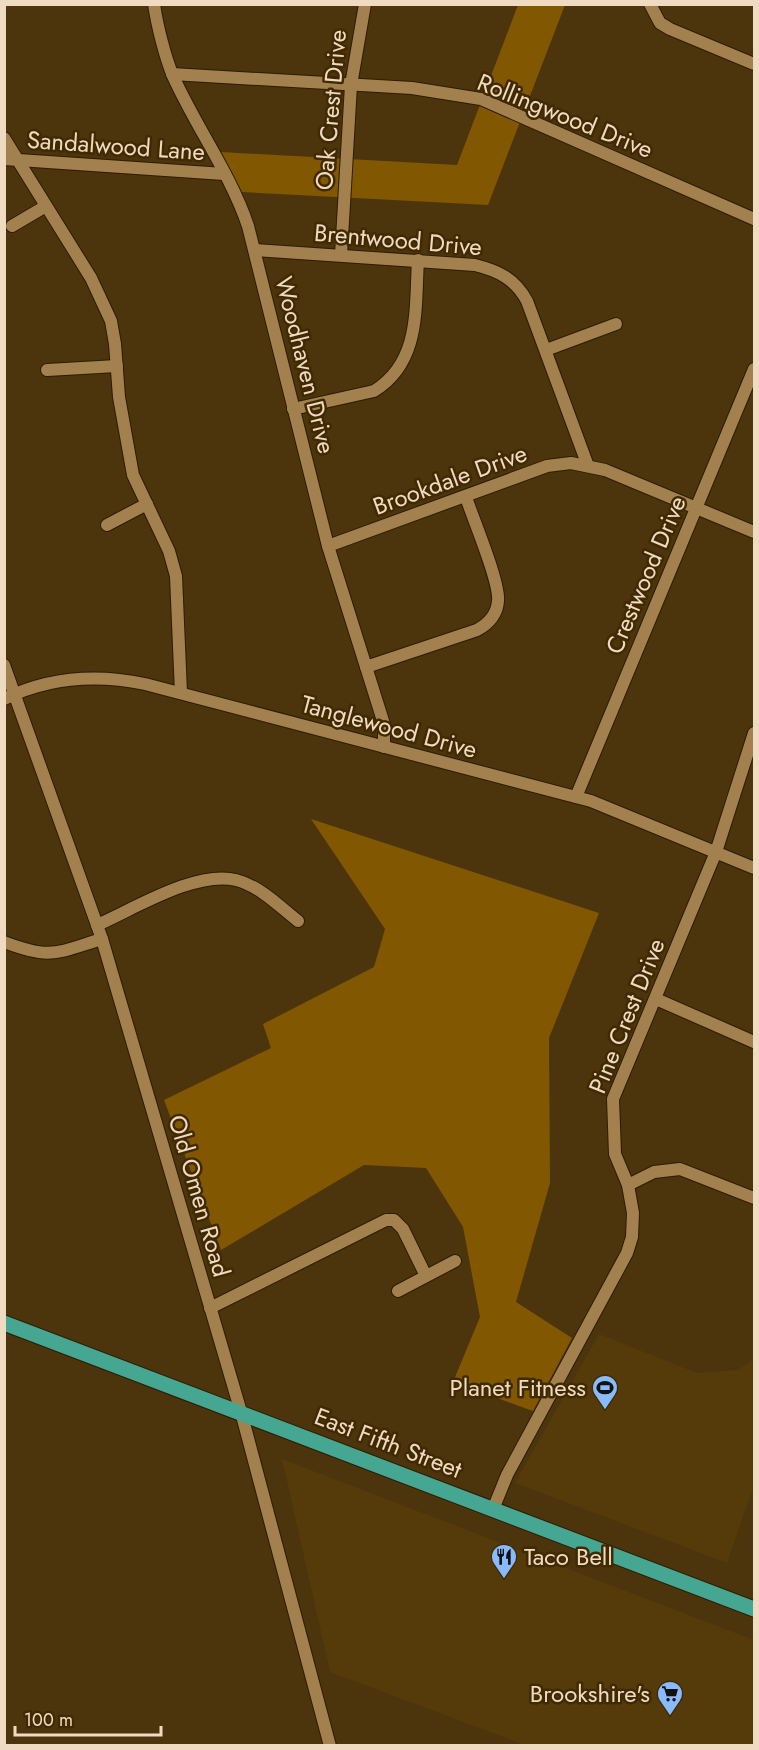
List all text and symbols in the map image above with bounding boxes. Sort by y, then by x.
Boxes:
street label: Oak Crest Drive [306,28,355,192]
street label: Rollingwood Drive [472,64,658,167]
street label: Sandalwood Lane [26,122,206,169]
street label: Brentwood Drive [313,215,483,264]
street label: Woodhaven Drive [267,273,344,457]
street label: Brookdale Drive [368,435,532,524]
street label: Crestwood Drive [597,490,695,659]
street label: Tanglewood Drive [297,686,481,767]
street label: Pine Crest Drive [580,933,674,1098]
street label: Old Omen Road [160,1111,239,1281]
place label: Planet Fitness [450,1370,586,1405]
sports icon: Planet Fitness [590,1373,620,1411]
street label: East Fifth Street [309,1398,467,1487]
place label: Taco Bell [524,1539,613,1574]
restaurant icon: Taco Bell [489,1542,519,1580]
place label: Brookshire's [530,1676,650,1711]
supermarket icon: Brookshire's [655,1679,685,1717]
scale bar [15,1699,160,1737]
text: 100 m [24,1707,73,1733]

